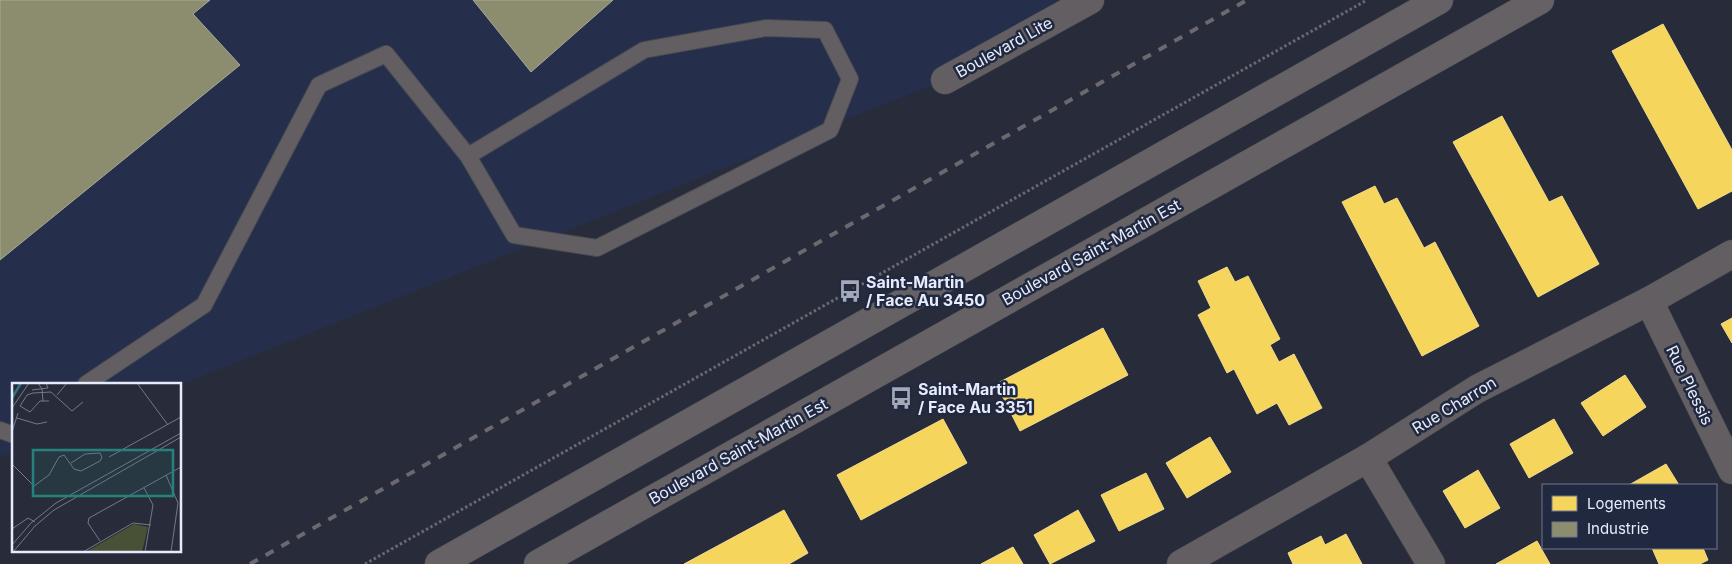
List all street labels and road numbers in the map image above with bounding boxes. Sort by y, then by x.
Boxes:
street label: Boulevard Lite [952,12,1056,82]
street label: Boulevard Saint-Martin Est [998,194,1184,310]
street label: Rue Plessis [1662,342,1718,428]
street label: Rue Charron [1408,372,1500,438]
street label: Boulevard Saint-Martin Est [645,393,831,509]

